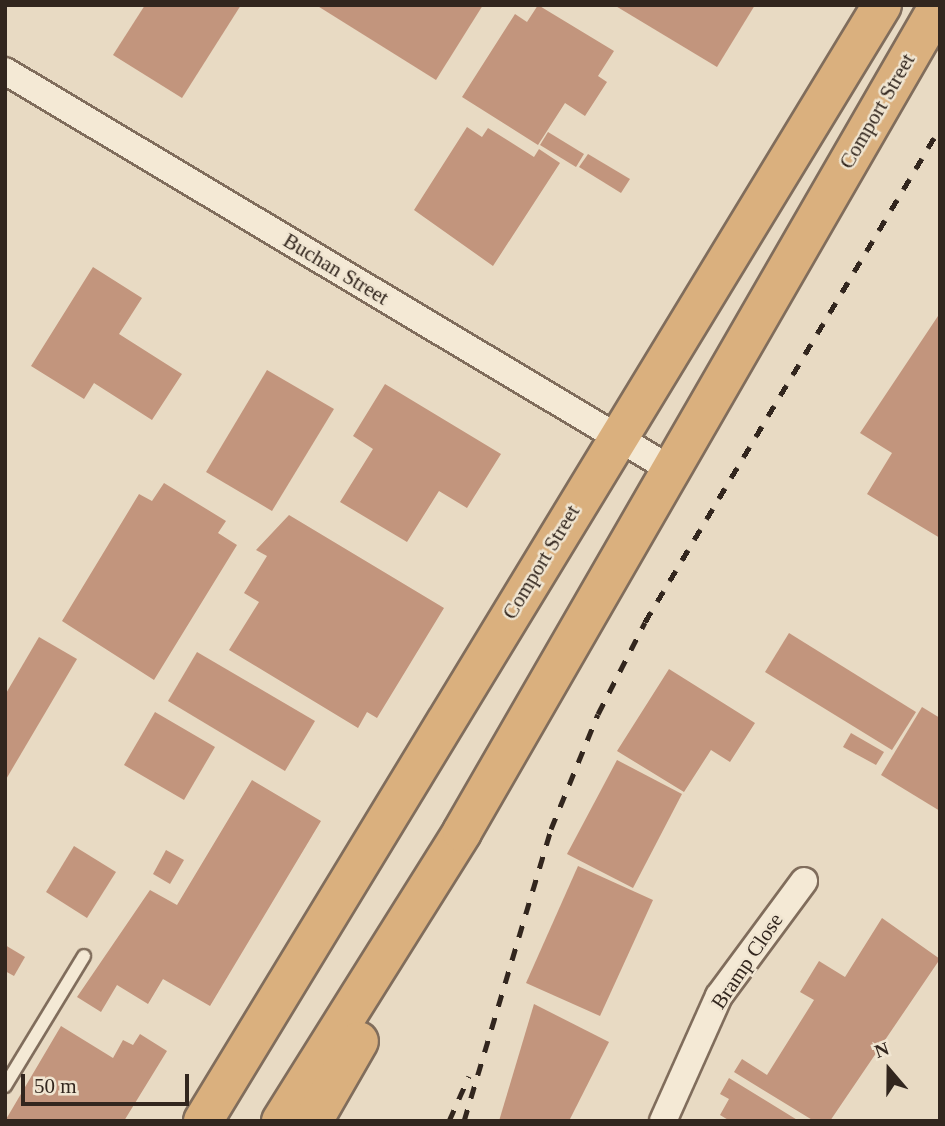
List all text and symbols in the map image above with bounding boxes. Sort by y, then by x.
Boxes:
street label: Comport Street [834,49,920,173]
street label: Buchan Street [279,228,393,310]
street label: Comport Street [497,500,585,624]
street label: Bramp Close [706,908,788,1014]
north arrow [854,1035,924,1105]
text: N [872,1038,892,1062]
scale bar [24,1060,192,1104]
text: 50 m [34,1074,77,1098]

